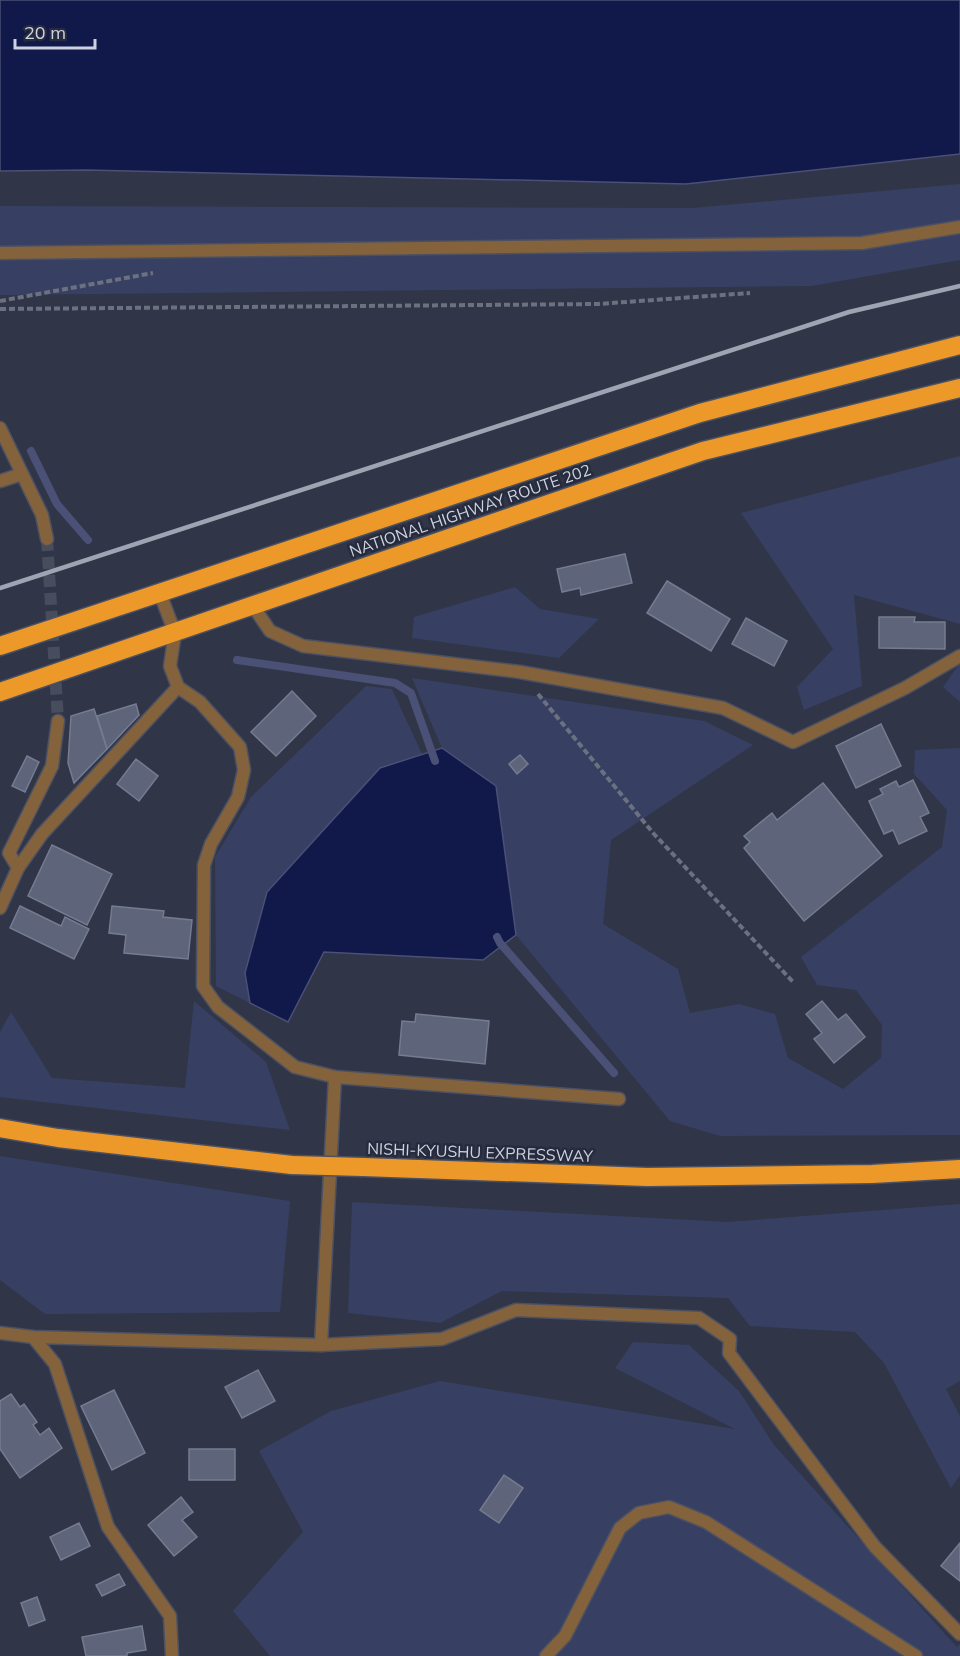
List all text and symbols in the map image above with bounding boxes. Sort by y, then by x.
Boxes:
scale bar [15,12,94,50]
text: 20 m [24,21,66,44]
street label: NATIONAL HIGHWAY ROUTE 202 [347,459,593,561]
street label: NISHI-KYUSHU EXPRESSWAY [367,1138,594,1166]

